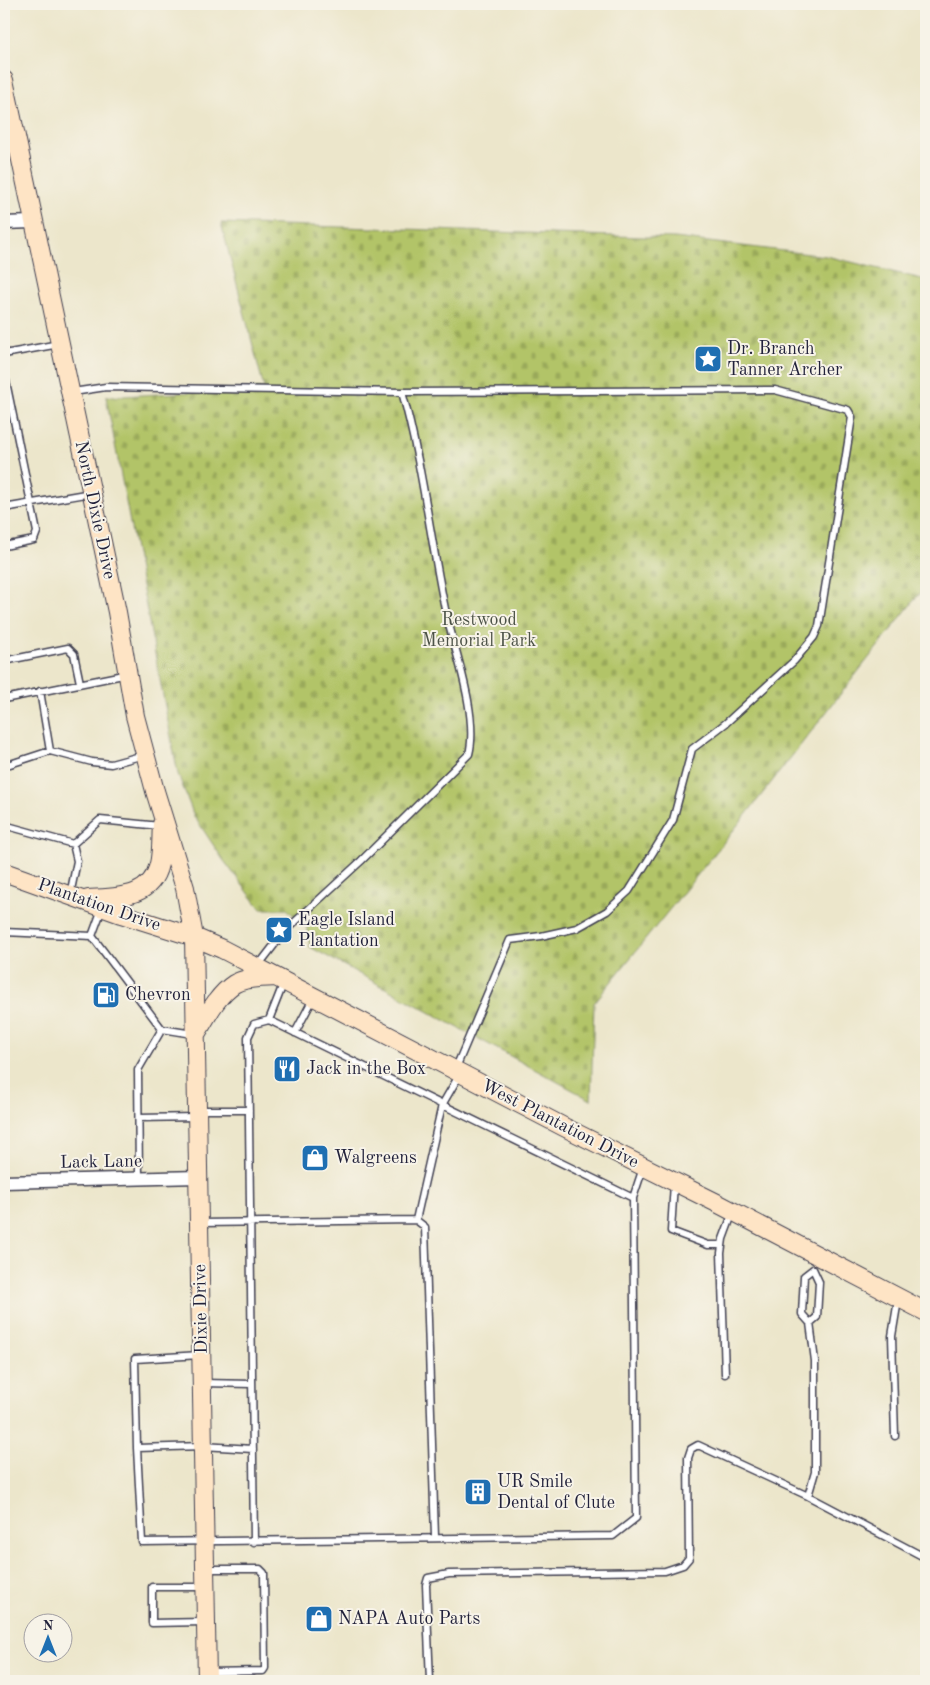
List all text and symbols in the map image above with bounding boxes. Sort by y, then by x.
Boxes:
place label: Dr. Branch Tanner Archer [727,340,843,379]
place icon: Dr. Branch Tanner Archer [693,344,723,374]
street label: North Dixie Drive [72,439,118,581]
park label: Restwood Memorial Park [422,611,536,650]
street label: Plantation Drive [35,875,163,935]
place label: Eagle Island Plantation [298,911,395,950]
place icon: Eagle Island Plantation [264,915,294,945]
fuel station icon: Chevron [91,980,121,1010]
place label: Chevron [125,986,191,1004]
restaurant icon: Jack in the Box [272,1054,302,1084]
place label: Jack in the Box [306,1060,426,1078]
street label: West Plantation Drive [478,1077,642,1171]
shop icon: Walgreens [300,1143,330,1173]
place label: Walgreens [334,1149,417,1167]
street label: Lack Lane [60,1152,142,1172]
street label: Dixie Drive [191,1264,211,1354]
place label: UR Smile Dental of Clute [497,1473,615,1512]
building icon: UR Smile Dental of Clute [463,1477,493,1507]
shop icon: NAPA Auto Parts [304,1604,334,1634]
place label: NAPA Auto Parts [338,1610,480,1628]
north arrow [22,1612,72,1662]
text: N [43,1619,54,1633]

